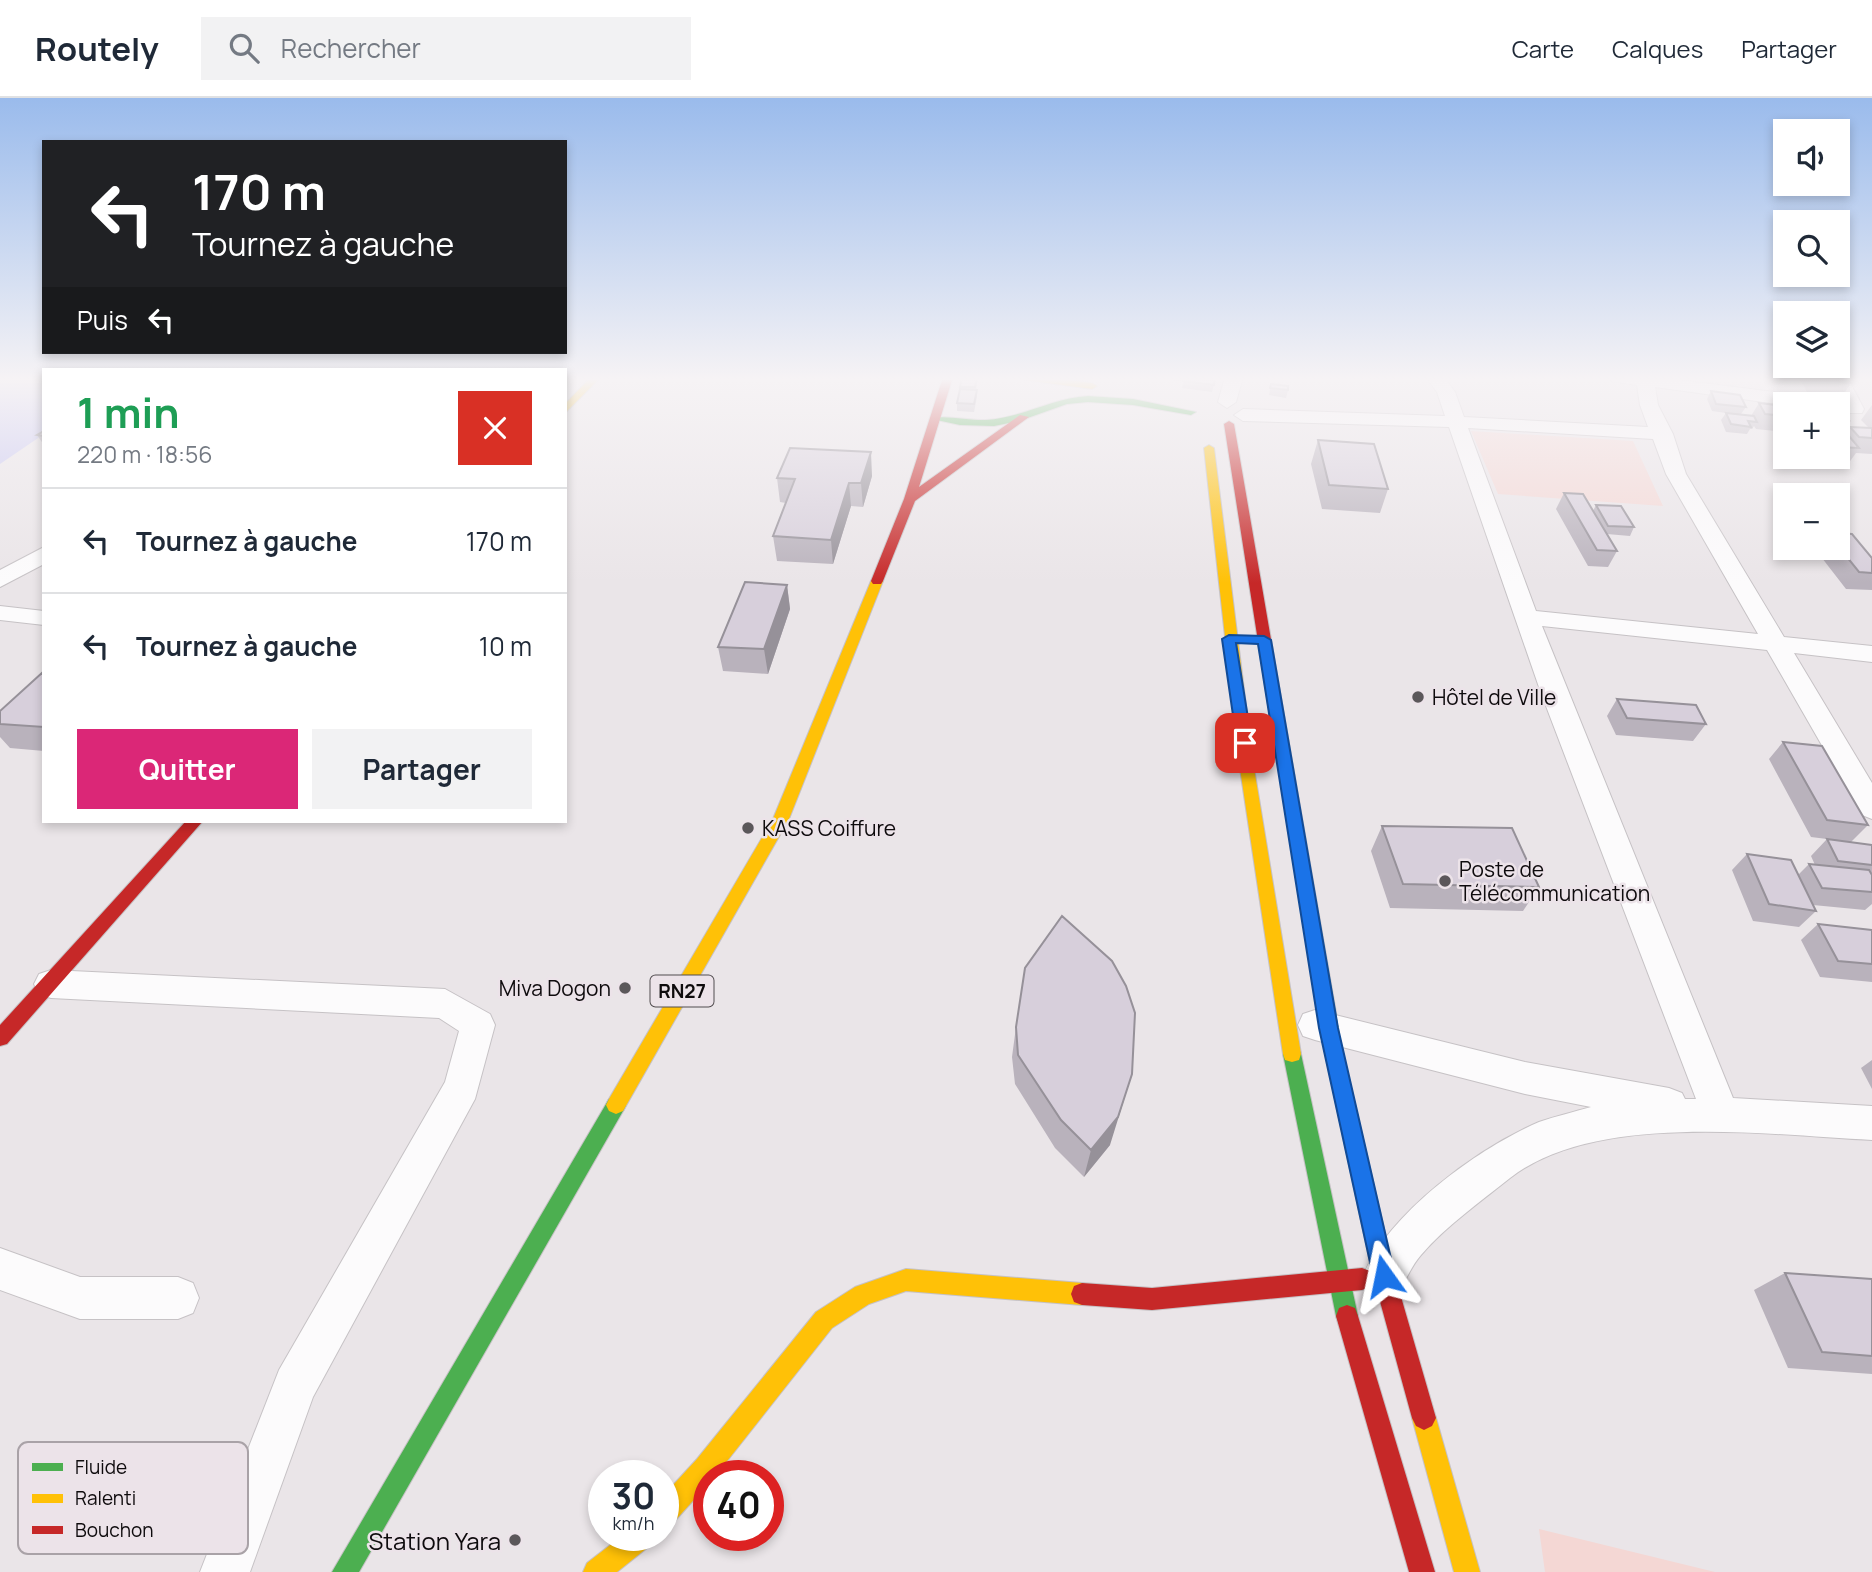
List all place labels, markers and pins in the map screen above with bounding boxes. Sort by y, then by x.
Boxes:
place label: Hôtel de Ville [1432,683,1556,711]
marker: Hôtel de Ville [1410,689,1426,705]
pin [1215,713,1275,773]
place label: KASS Coiffure [762,814,896,842]
marker: KASS Coiffure [740,820,756,836]
place label: Poste de Télécommunication [1459,855,1650,907]
marker: Poste de Télécommunication [1437,873,1453,889]
place label: Miva Dogon [499,974,611,1002]
marker: Miva Dogon [617,980,633,996]
place label: Station Yara [369,1524,501,1557]
marker: Station Yara [507,1532,523,1548]

